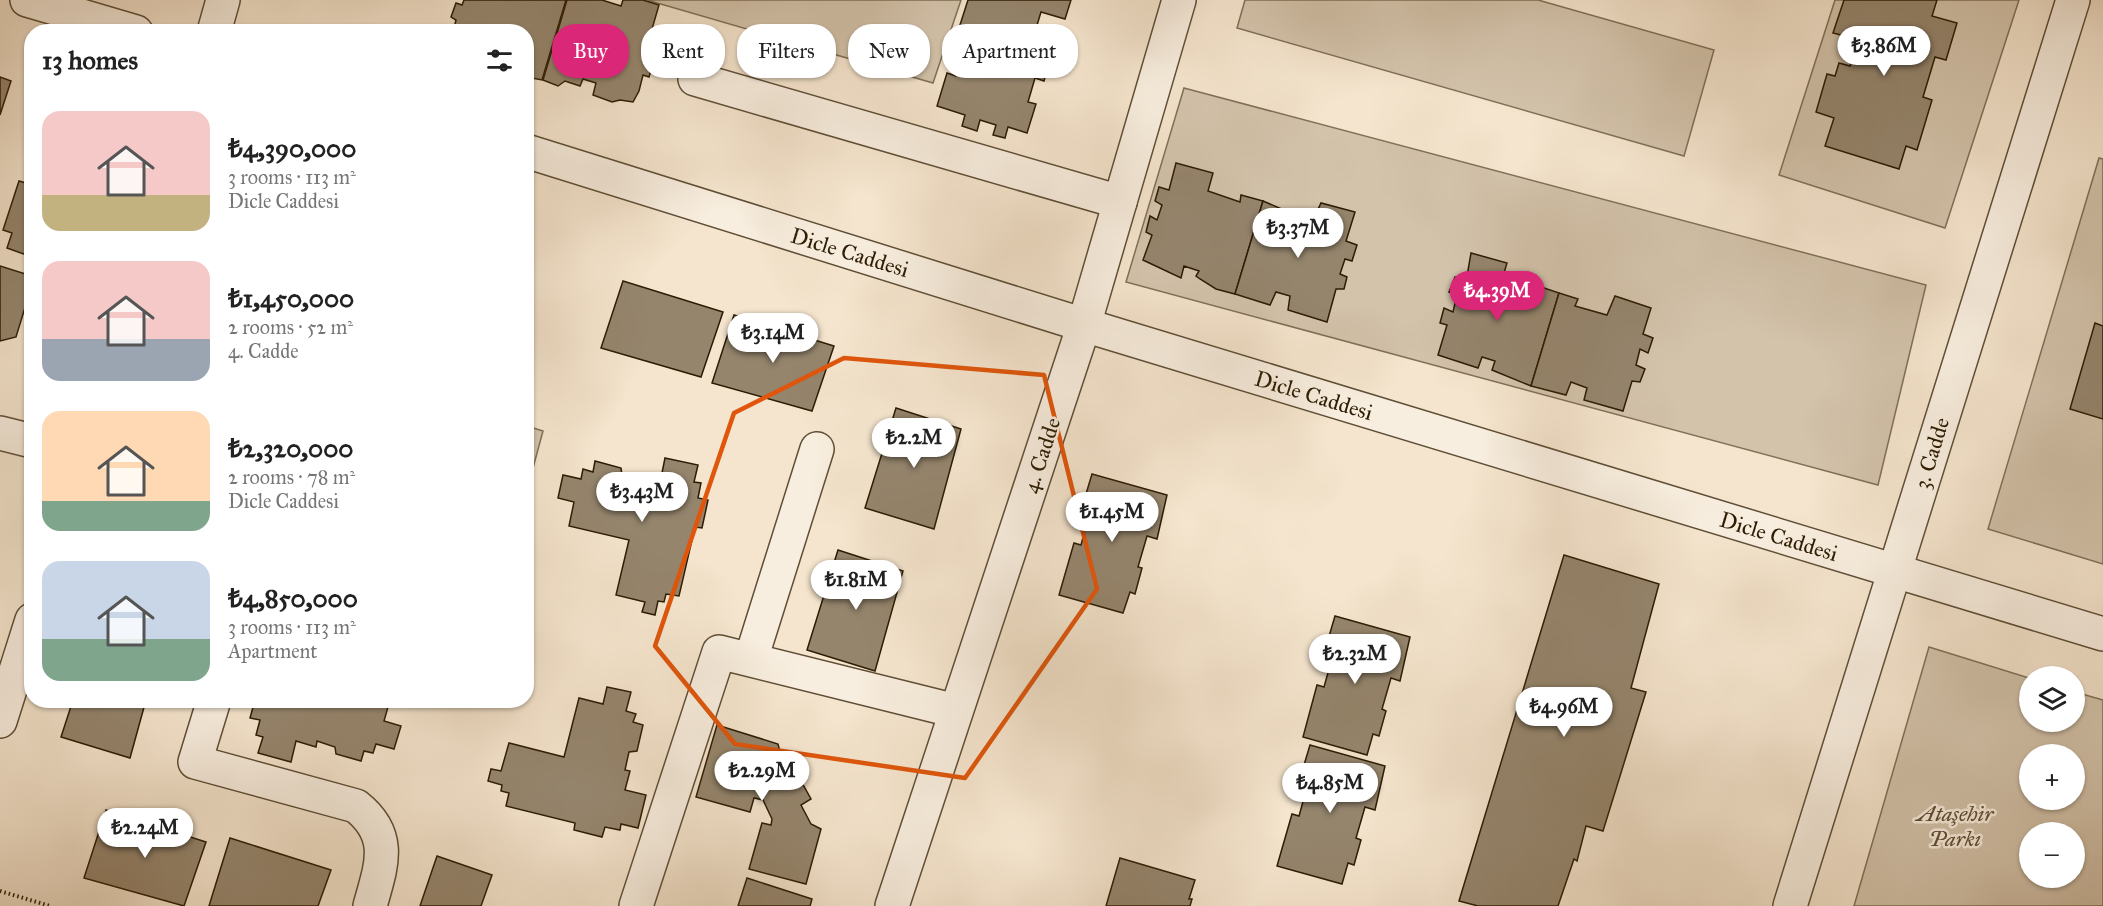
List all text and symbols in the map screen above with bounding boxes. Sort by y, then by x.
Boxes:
chip: Buy [552,24,629,78]
chip: Rent [641,24,725,78]
chip: Filters [737,24,836,78]
chip: New [848,24,930,78]
chip: Apartment [942,24,1078,78]
pin: ₺3.86M [1835,26,1933,77]
text: ₺3.86M [1851,33,1917,57]
text: 13 homes [42,44,138,76]
icon: filters [483,44,516,77]
text: ₺4,390,000 [228,132,356,164]
icon: home [90,135,162,207]
text: 3 rooms · 113 m² [228,165,356,189]
text: Dicle Caddesi [228,189,339,213]
pin: ₺3.37M [1249,208,1347,259]
text: ₺3.37M [1267,215,1329,239]
street label: Dicle Caddesi [788,222,912,283]
pin: ₺4.39M [1448,271,1546,322]
text: ₺4.39M [1464,278,1530,302]
text: ₺1,450,000 [228,282,354,314]
icon: home [90,285,162,357]
pin: ₺3.14M [724,313,822,364]
text: 2 rooms · 52 m² [228,315,353,339]
text: ₺3.14M [741,320,805,344]
text: 4. Cadde [228,339,299,363]
street label: Dicle Caddesi [1252,365,1376,426]
street label: 4. Cadde [1017,414,1066,496]
street label: 3. Cadde [1908,414,1955,492]
pin: ₺2.2M [872,418,956,469]
text: ₺2.2M [886,425,942,449]
text: ₺2,320,000 [228,432,353,464]
icon: home [90,435,162,507]
text: 2 rooms · 78 m² [228,465,355,489]
pin: ₺3.43M [593,472,691,523]
text: ₺3.43M [610,479,674,503]
text: Dicle Caddesi [228,489,339,513]
pin: ₺1.45M [1063,492,1161,543]
text: ₺1.45M [1080,499,1144,523]
street label: Dicle Caddesi [1717,506,1841,567]
pin: ₺1.81M [807,560,905,611]
text: ₺1.81M [825,567,887,591]
text: ₺4,850,000 [228,582,358,614]
icon: home [90,585,162,657]
text: 3 rooms · 113 m² [228,615,356,639]
pin: ₺2.32M [1306,634,1404,685]
text: Apartment [228,639,317,663]
text: ₺2.32M [1323,641,1387,665]
map controls [2019,666,2085,888]
button: layers [2019,666,2085,732]
pin: ₺4.96M [1515,687,1613,738]
text: ₺4.96M [1530,694,1598,718]
button: + [2019,744,2085,810]
pin: ₺2.29M [713,751,811,802]
text: ₺2.29M [728,758,796,782]
pin: ₺4.85M [1281,763,1379,814]
text: ₺4.85M [1296,770,1364,794]
park label: Ataşehir Parkı [1915,800,1995,852]
pin: ₺2.24M [96,808,194,859]
text: ₺2.24M [111,815,179,839]
button: − [2019,822,2085,888]

